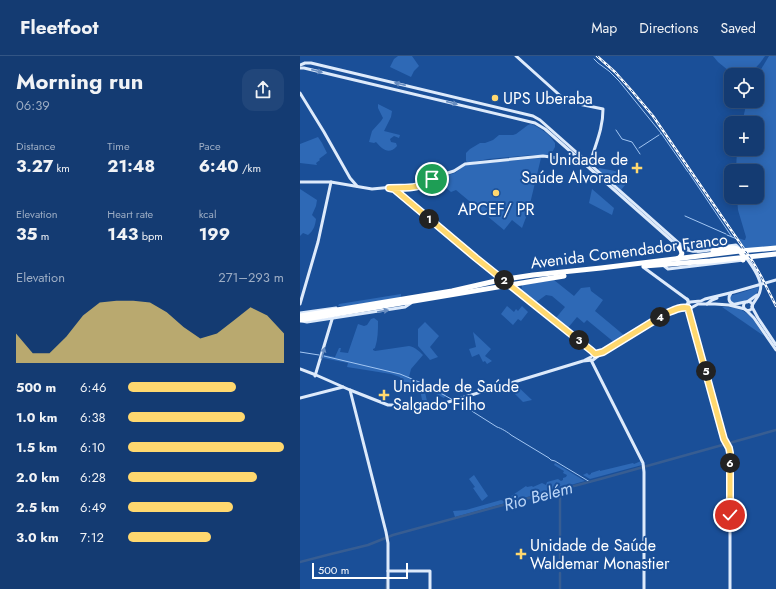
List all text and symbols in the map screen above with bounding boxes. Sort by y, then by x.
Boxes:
text: Fleetfoot [20,14,98,41]
text: Map [591,18,617,38]
text: Directions [639,18,699,38]
text: Saved [721,18,756,38]
text: Morning run [16,65,143,97]
one-way arrow [311,68,323,74]
map controls [724,68,764,204]
button: locate [724,68,764,108]
button: share [242,69,284,111]
one-way arrow [394,81,406,87]
place label: UPS Uberaba [503,87,593,110]
marker: UPS Uberaba [490,93,500,103]
text: 06:39 [16,96,50,115]
one-way arrow [446,101,458,107]
button: + [724,116,764,156]
text: Distance [16,138,55,154]
text: Time [107,138,130,154]
text: Pace [199,138,221,154]
place label: Unidade de Saúde Alvorada [521,148,628,189]
text: 3.27 [16,154,53,178]
text: 21:48 [107,154,155,178]
text: 6:40 [199,154,239,178]
text: km [53,160,70,176]
text: /km [239,160,261,176]
pin [415,162,449,196]
marker: Unidade de Saúde Alvorada [631,162,643,174]
button: − [724,164,764,204]
icon: arrive [421,168,443,190]
marker: APCEF/ PR [491,188,501,198]
place label: APCEF/ PR [458,198,534,221]
text: Elevation [16,206,58,222]
text: Heart rate [107,206,153,222]
text: kcal [199,206,216,222]
pin: 1 [419,209,439,229]
text: 1 [426,211,432,227]
text: 35 [16,222,38,246]
text: 143 [107,222,138,246]
text: 199 [199,222,230,246]
street label: Avenida Comendador Franco [529,227,729,275]
text: m [38,228,49,244]
text: bpm [138,228,163,244]
text: Elevation [16,268,65,287]
text: 271–293 m [218,268,284,287]
pin: 2 [494,270,514,290]
text: 2 [500,272,508,288]
pin: 4 [650,307,670,327]
one-way arrow [377,308,389,314]
text: 4 [656,309,664,325]
pin: 3 [569,330,589,350]
text: 3 [576,332,582,348]
one-way arrow [320,347,326,359]
pin: 5 [696,361,716,381]
text: 5 [702,363,710,379]
place label: Unidade de Saúde Salgado Filho [393,375,519,416]
text: 500 m [16,378,56,397]
text: 6:46 [80,378,106,397]
marker: Unidade de Saúde Salgado Filho [378,389,390,401]
text: 1.0 km [16,408,57,427]
text: 6:38 [80,408,106,427]
text: 1.5 km [16,438,57,457]
text: 6:10 [80,438,105,457]
pin: 6 [720,453,740,473]
text: 6 [726,455,734,471]
text: 2.0 km [16,468,59,487]
text: 6:28 [80,468,106,487]
water label: Rio Belém [501,475,575,517]
text: 2.5 km [16,498,59,517]
text: 6:49 [80,498,106,517]
pin [713,498,747,532]
icon: check [719,504,741,526]
text: 3.0 km [16,528,59,547]
text: 7:12 [80,528,104,547]
place label: Unidade de Saúde Waldemar Monastier [530,534,670,575]
marker: Unidade de Saúde Waldemar Monastier [515,548,527,560]
scale bar [312,561,408,580]
text: 500 m [318,562,349,578]

